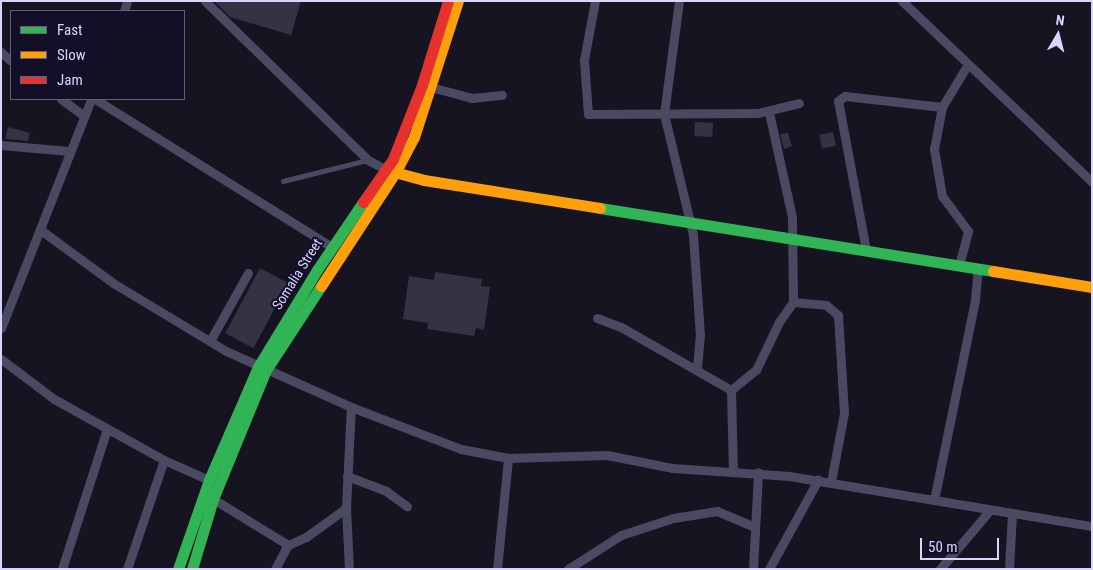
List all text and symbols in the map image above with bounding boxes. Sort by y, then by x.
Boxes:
legend [10,10,185,100]
north arrow [1033,10,1083,60]
text: N [1055,12,1065,29]
text: Fast [57,21,82,39]
text: Slow [57,46,86,64]
text: Jam [57,71,83,89]
street label: Somalia Street [268,235,326,313]
scale bar [923,528,1002,560]
text: 50 m [928,538,958,556]

